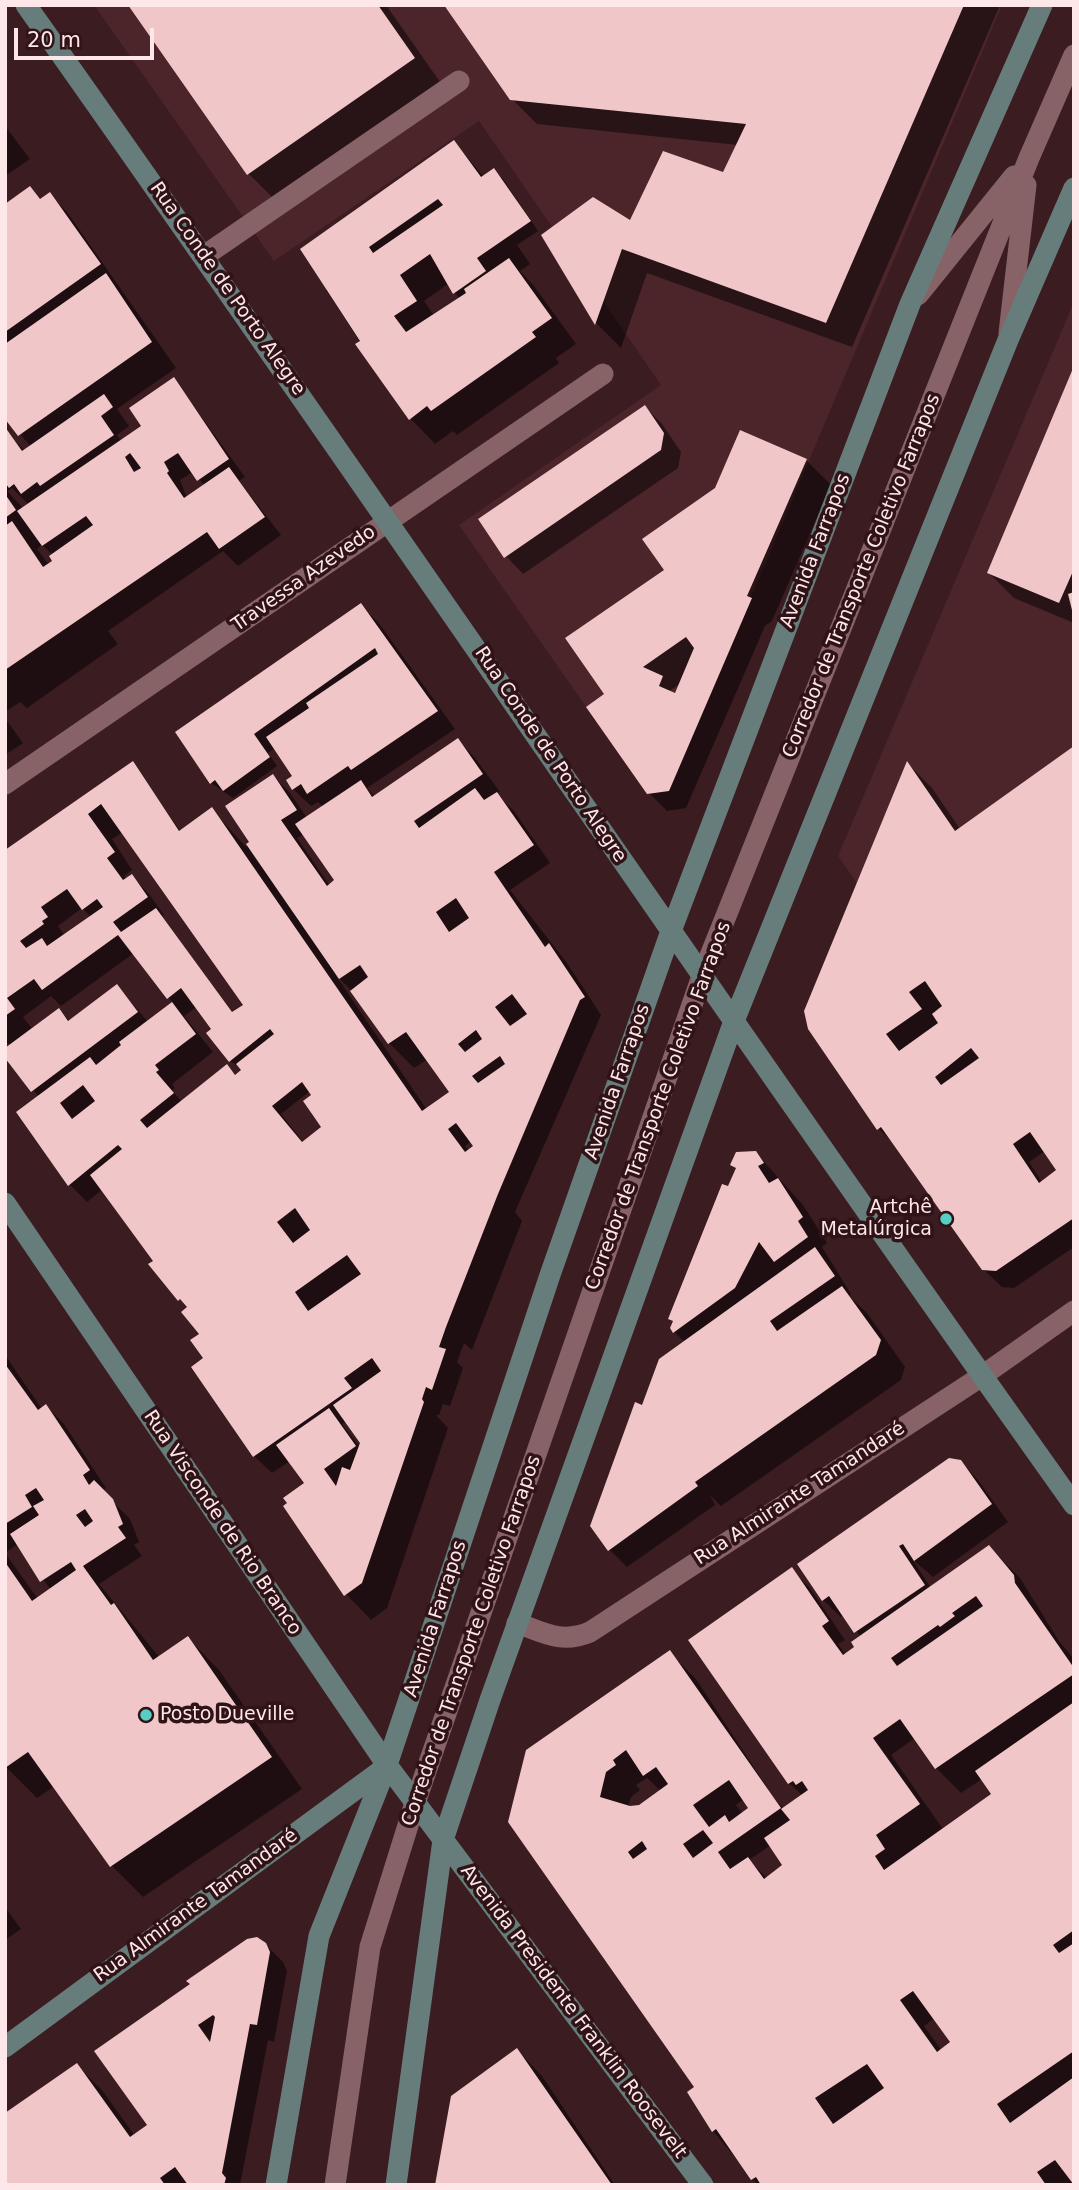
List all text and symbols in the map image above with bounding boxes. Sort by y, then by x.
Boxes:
scale bar [18,14,158,58]
text: 20 m [27,28,81,52]
street label: Rua Conde de Porto Alegre [145,178,309,400]
street label: Corredor de Transporte Coletivo Farrapos [778,391,946,761]
street label: Avenida Farrapos [776,471,856,631]
street label: Travessa Azevedo [228,521,380,637]
street label: Rua Conde de Porto Alegre [469,643,631,867]
street label: Corredor de Transporte Coletivo Farrapos [582,919,736,1293]
street label: Avenida Farrapos [581,1001,655,1163]
place label: Artchê Metalúrgica [821,1197,932,1241]
marker: Artchê Metalúrgica [938,1211,954,1227]
street label: Rua Visconde de Rio Branco [138,1406,306,1640]
street label: Rua Almirante Tamandaré [691,1417,909,1571]
street label: Corredor de Transporte Coletivo Farrapos [398,1453,546,1829]
street label: Avenida Farrapos [400,1538,472,1700]
place label: Posto Dueville [160,1704,295,1726]
marker: Posto Dueville [138,1707,154,1723]
street label: Rua Almirante Tamandaré [90,1825,302,1987]
street label: Avenida Presidente Franklin Roosevelt [455,1861,691,2163]

